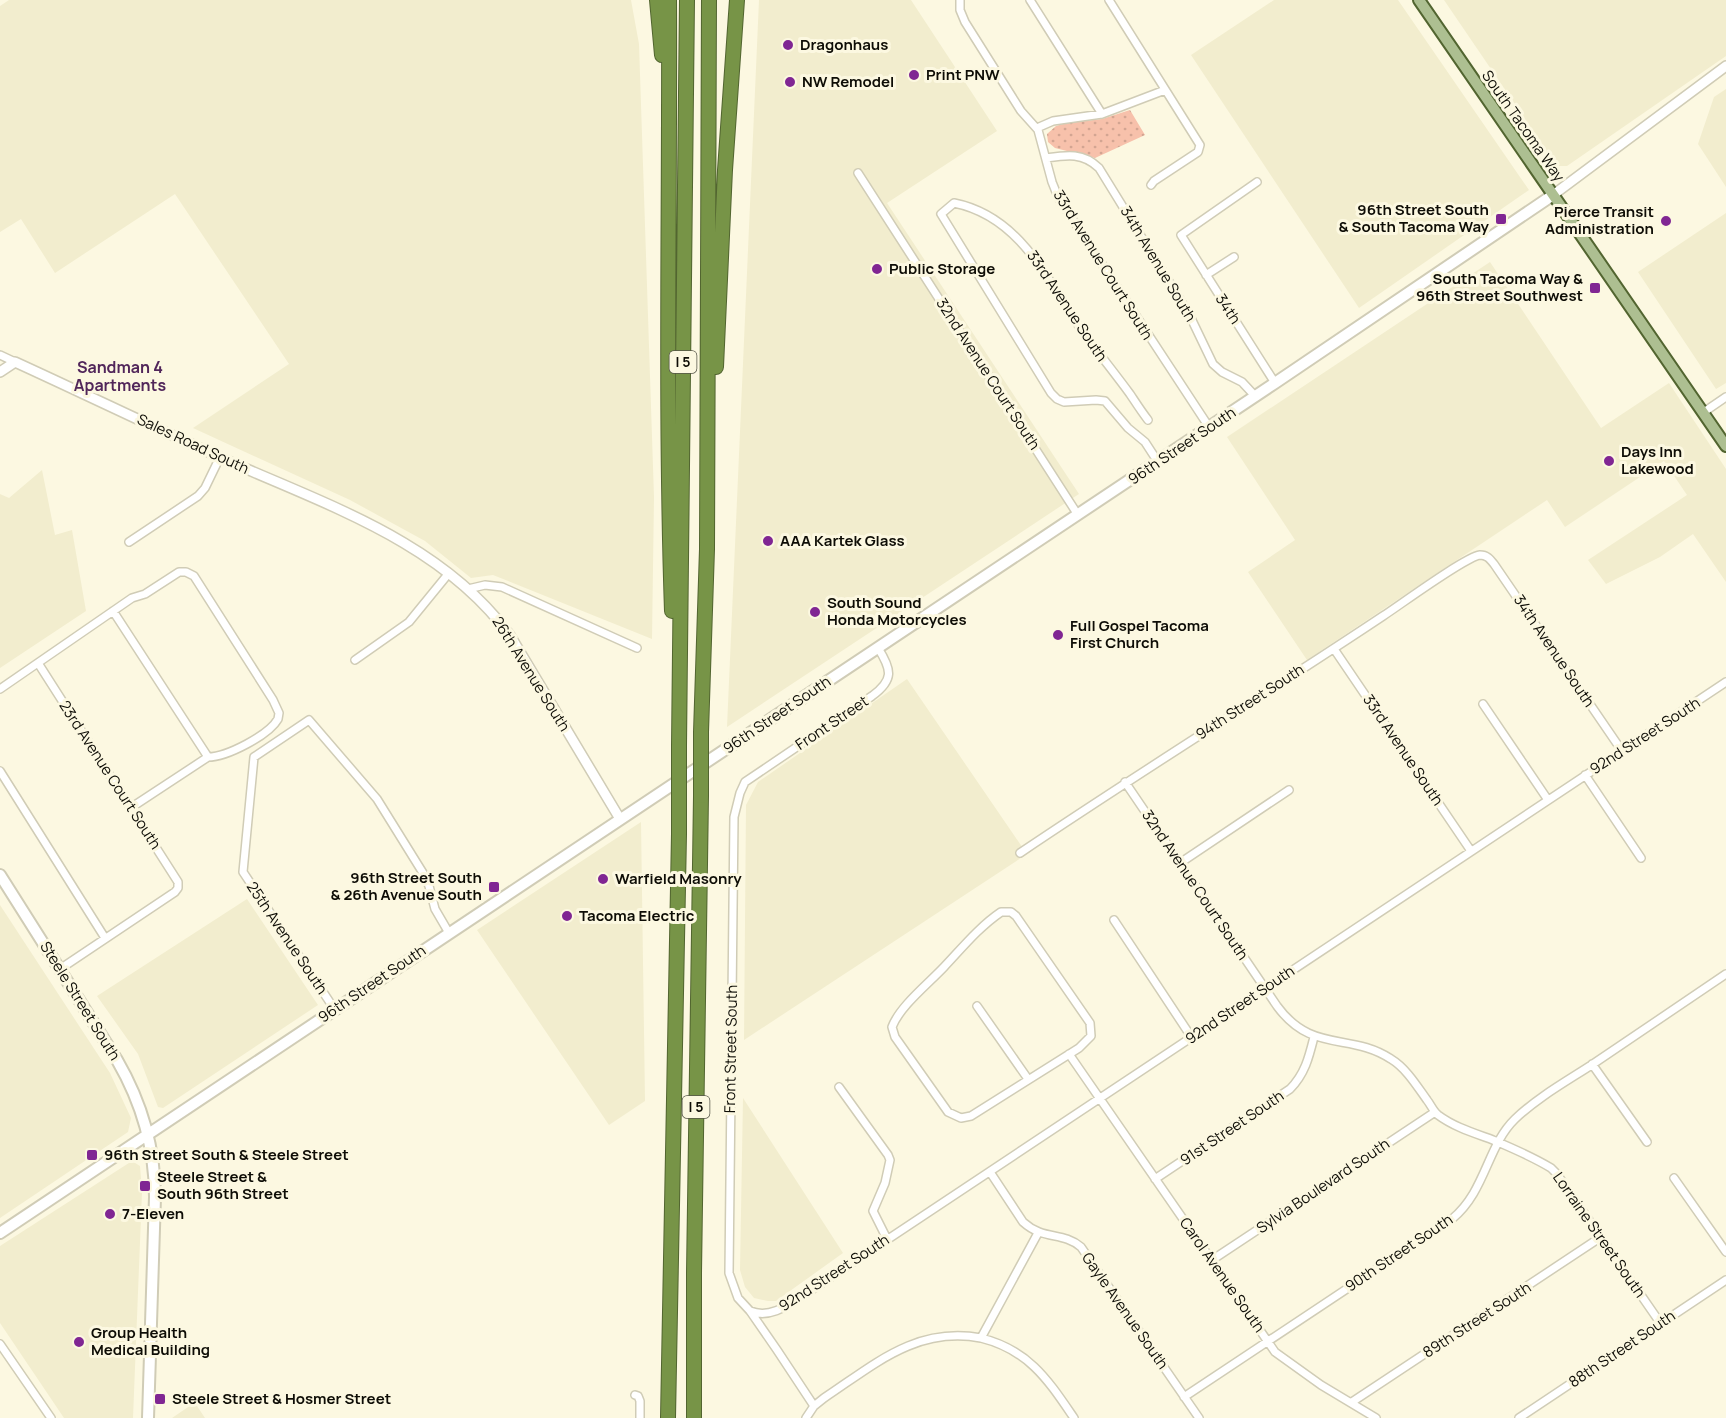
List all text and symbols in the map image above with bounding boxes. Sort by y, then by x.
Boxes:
place label: Dragonhaus [800,34,888,55]
marker: Dragonhaus [781,38,795,52]
place label: Print PNW [926,64,1000,85]
street label: South Tacoma Way [1477,66,1570,186]
marker: Print PNW [907,68,921,82]
place label: NW Remodel [802,71,894,92]
marker: NW Remodel [783,75,797,89]
street label: 33rd Avenue Court South [1049,186,1158,344]
place label: 96th Street South & South Tacoma Way [1339,199,1490,237]
place label: Pierce Transit Administration [1545,201,1654,239]
street label: 34th Avenue South [1116,202,1201,326]
marker: 96th Street South & South Tacoma Way [1494,212,1508,226]
marker: Pierce Transit Administration [1659,214,1673,228]
street label: 33rd Avenue South [1022,246,1113,366]
place label: Public Storage [889,258,995,279]
marker: Public Storage [870,262,884,276]
place label: South Tacoma Way & 96th Street Southwest [1416,268,1583,306]
marker: South Tacoma Way & 96th Street Southwest [1588,281,1602,295]
street label: 34th [1211,290,1246,328]
street label: 32nd Avenue Court South [931,294,1045,454]
road number: I 5 [670,351,696,373]
district label: Sandman 4 Apartments [74,356,167,396]
street label: 96th Street South [1124,402,1240,489]
street label: Sales Road South [134,408,253,479]
place label: Days Inn Lakewood [1621,441,1694,479]
marker: Days Inn Lakewood [1602,454,1616,468]
place label: AAA Kartek Glass [780,530,905,551]
marker: AAA Kartek Glass [761,534,775,548]
street label: 34th Avenue South [1509,590,1600,711]
place label: South Sound Honda Motorcycles [827,592,967,630]
marker: South Sound Honda Motorcycles [808,605,822,619]
street label: 26th Avenue South [488,612,575,735]
place label: Full Gospel Tacoma First Church [1070,615,1209,653]
marker: Full Gospel Tacoma First Church [1051,628,1065,642]
street label: 94th Street South [1192,659,1308,744]
street label: 96th Street South [719,671,835,758]
street label: Front Street [791,690,872,755]
street label: 33rd Avenue South [1358,690,1449,810]
street label: 92nd Street South [1585,692,1704,779]
street label: 23rd Avenue Court South [54,696,166,853]
street label: 32nd Avenue Court South [1137,806,1254,964]
place label: 96th Street South & 26th Avenue South [330,867,482,905]
place label: Warfield Masonry [615,868,742,889]
marker: Warfield Masonry [596,872,610,886]
street label: 25th Avenue South [242,877,333,998]
marker: 96th Street South & 26th Avenue South [487,880,501,894]
place label: Tacoma Electric [579,905,695,926]
marker: Tacoma Electric [560,909,574,923]
street label: Steele Street South [35,937,126,1064]
street label: 96th Street South [314,940,430,1027]
street label: 92nd Street South [1181,960,1299,1049]
street label: Front Street South [719,984,742,1113]
street label: 91st Street South [1176,1085,1288,1170]
road number: I 5 [682,1096,710,1118]
street label: Sylvia Boulevard South [1252,1133,1394,1238]
place label: 96th Street South & Steele Street [104,1144,349,1165]
marker: 96th Street South & Steele Street [85,1148,99,1162]
place label: Steele Street & South 96th Street [157,1166,289,1204]
street label: Lorraine Street South [1548,1168,1651,1302]
marker: Steele Street & South 96th Street [138,1179,152,1193]
place label: 7-Eleven [122,1203,184,1224]
marker: 7-Eleven [103,1207,117,1221]
street label: 90th Street South [1341,1209,1457,1296]
street label: Carol Avenue South [1175,1213,1270,1337]
street label: 92nd Street South [774,1229,893,1316]
street label: Gayle Avenue South [1077,1248,1174,1373]
street label: 89th Street South [1419,1277,1535,1362]
street label: 88th Street South [1564,1305,1679,1392]
place label: Group Health Medical Building [91,1322,210,1360]
marker: Group Health Medical Building [72,1335,86,1349]
place label: Steele Street & Hosmer Street [172,1388,391,1409]
marker: Steele Street & Hosmer Street [153,1392,167,1406]

